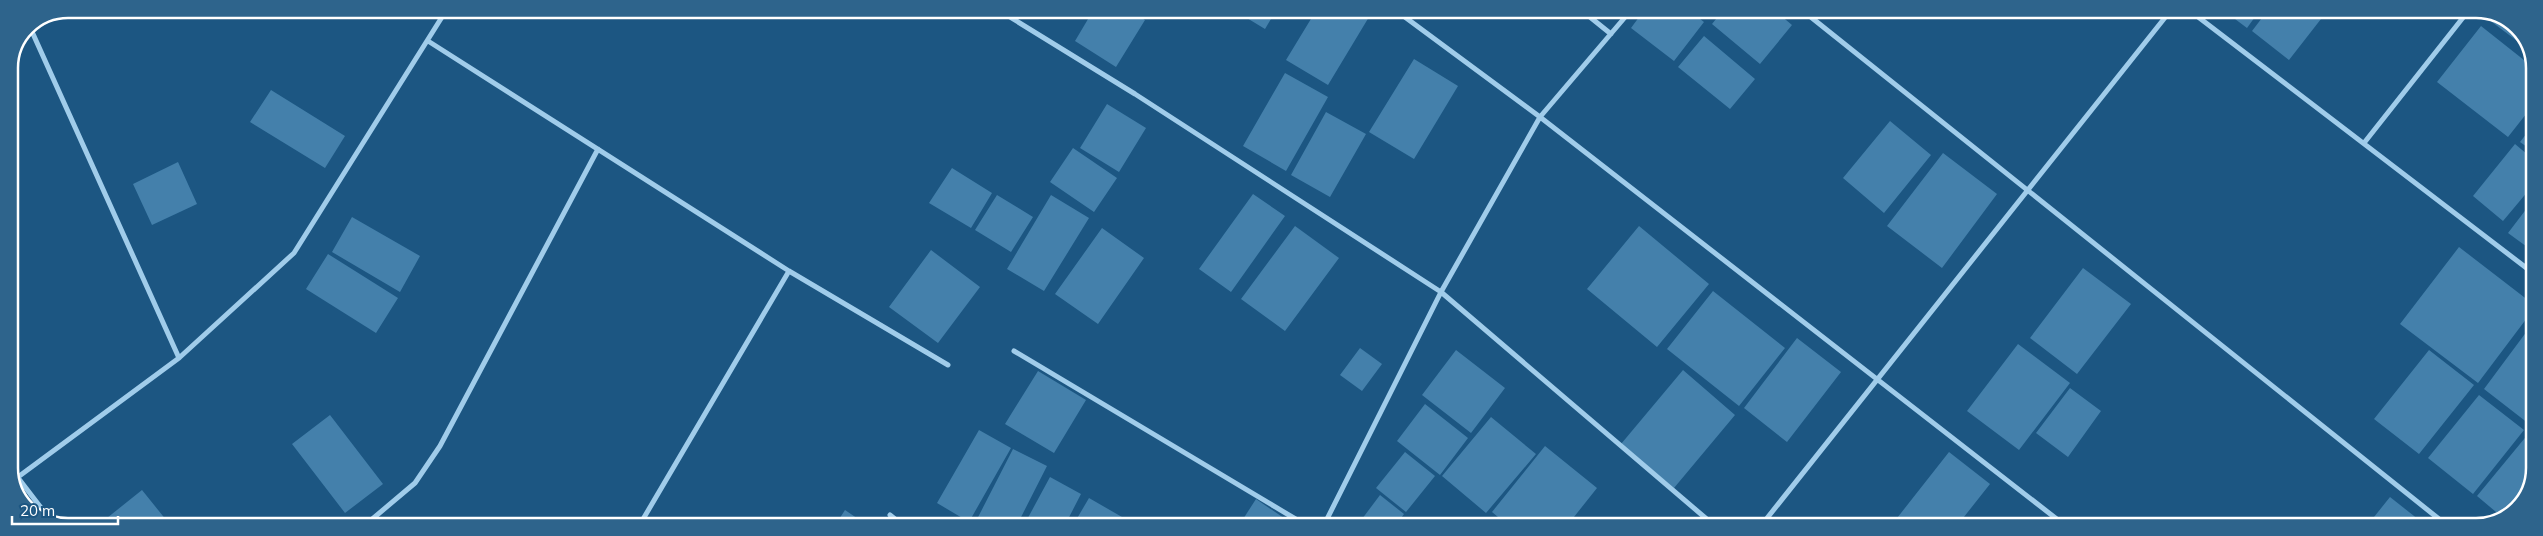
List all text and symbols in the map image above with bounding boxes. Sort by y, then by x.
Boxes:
scale bar [12,494,119,526]
text: 20 m [20,501,55,520]

